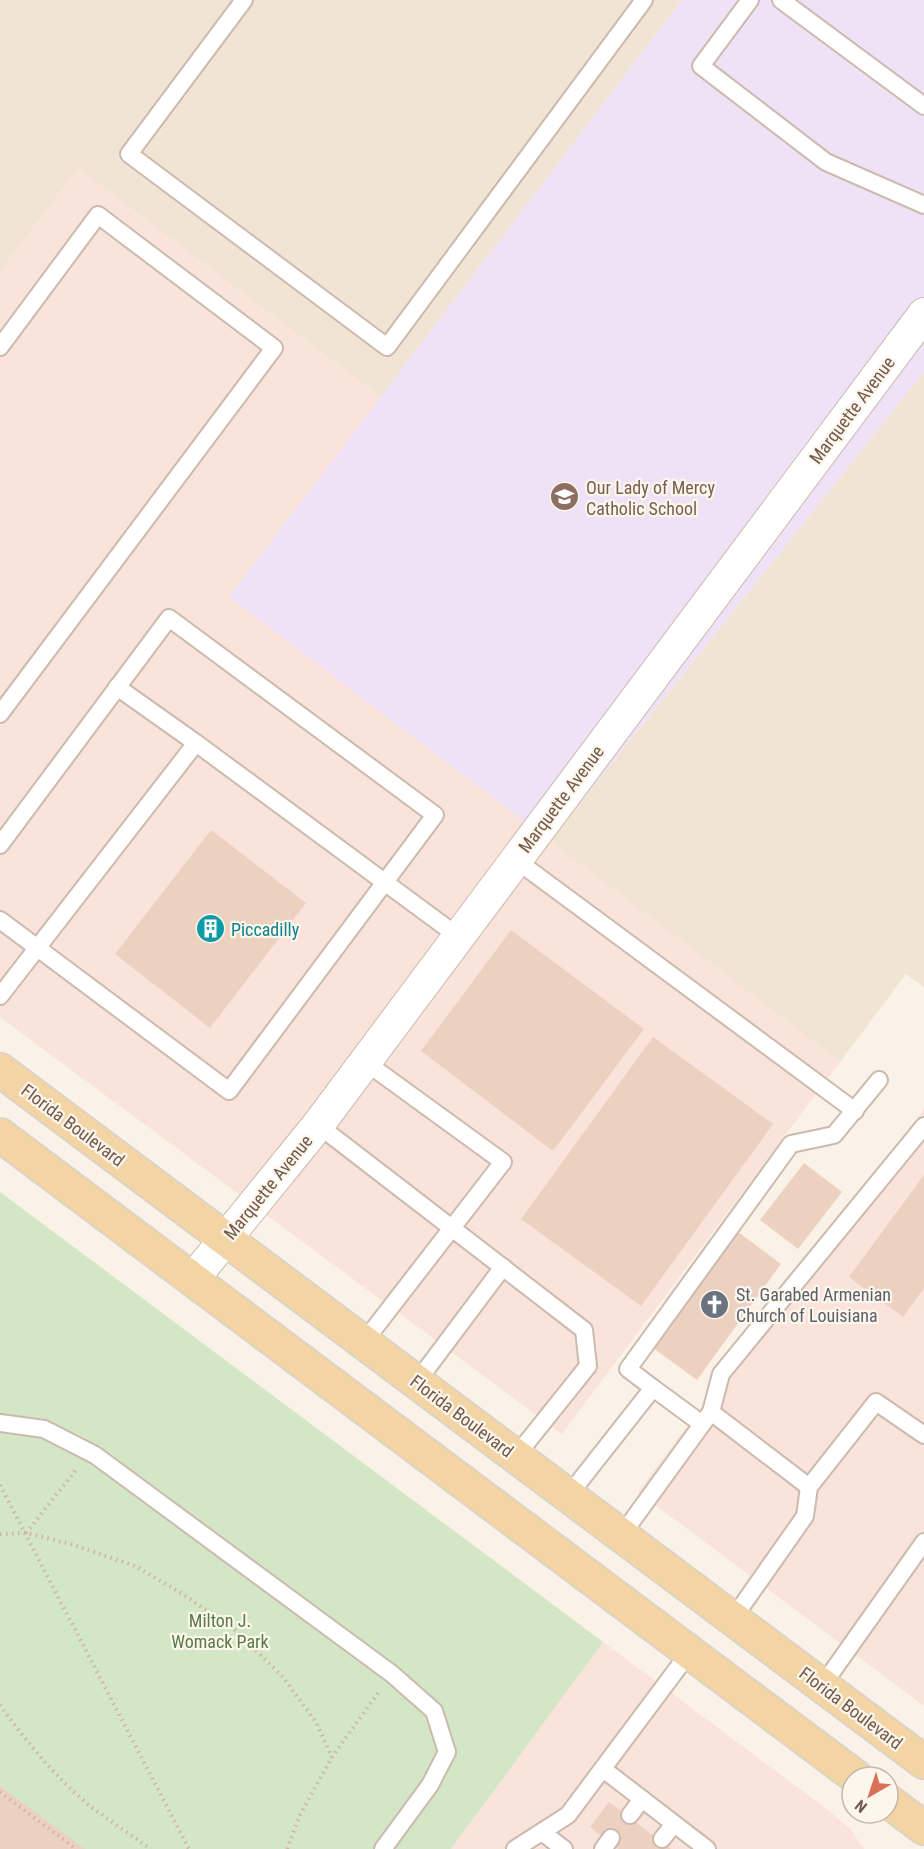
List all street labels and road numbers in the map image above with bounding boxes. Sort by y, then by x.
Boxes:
street label: Marquette Avenue [805,352,899,468]
street label: Marquette Avenue [514,741,608,857]
street label: Florida Boulevard [17,1079,129,1171]
street label: Marquette Avenue [219,1130,317,1244]
street label: Florida Boulevard [406,1370,518,1462]
street label: Florida Boulevard [795,1662,907,1754]

